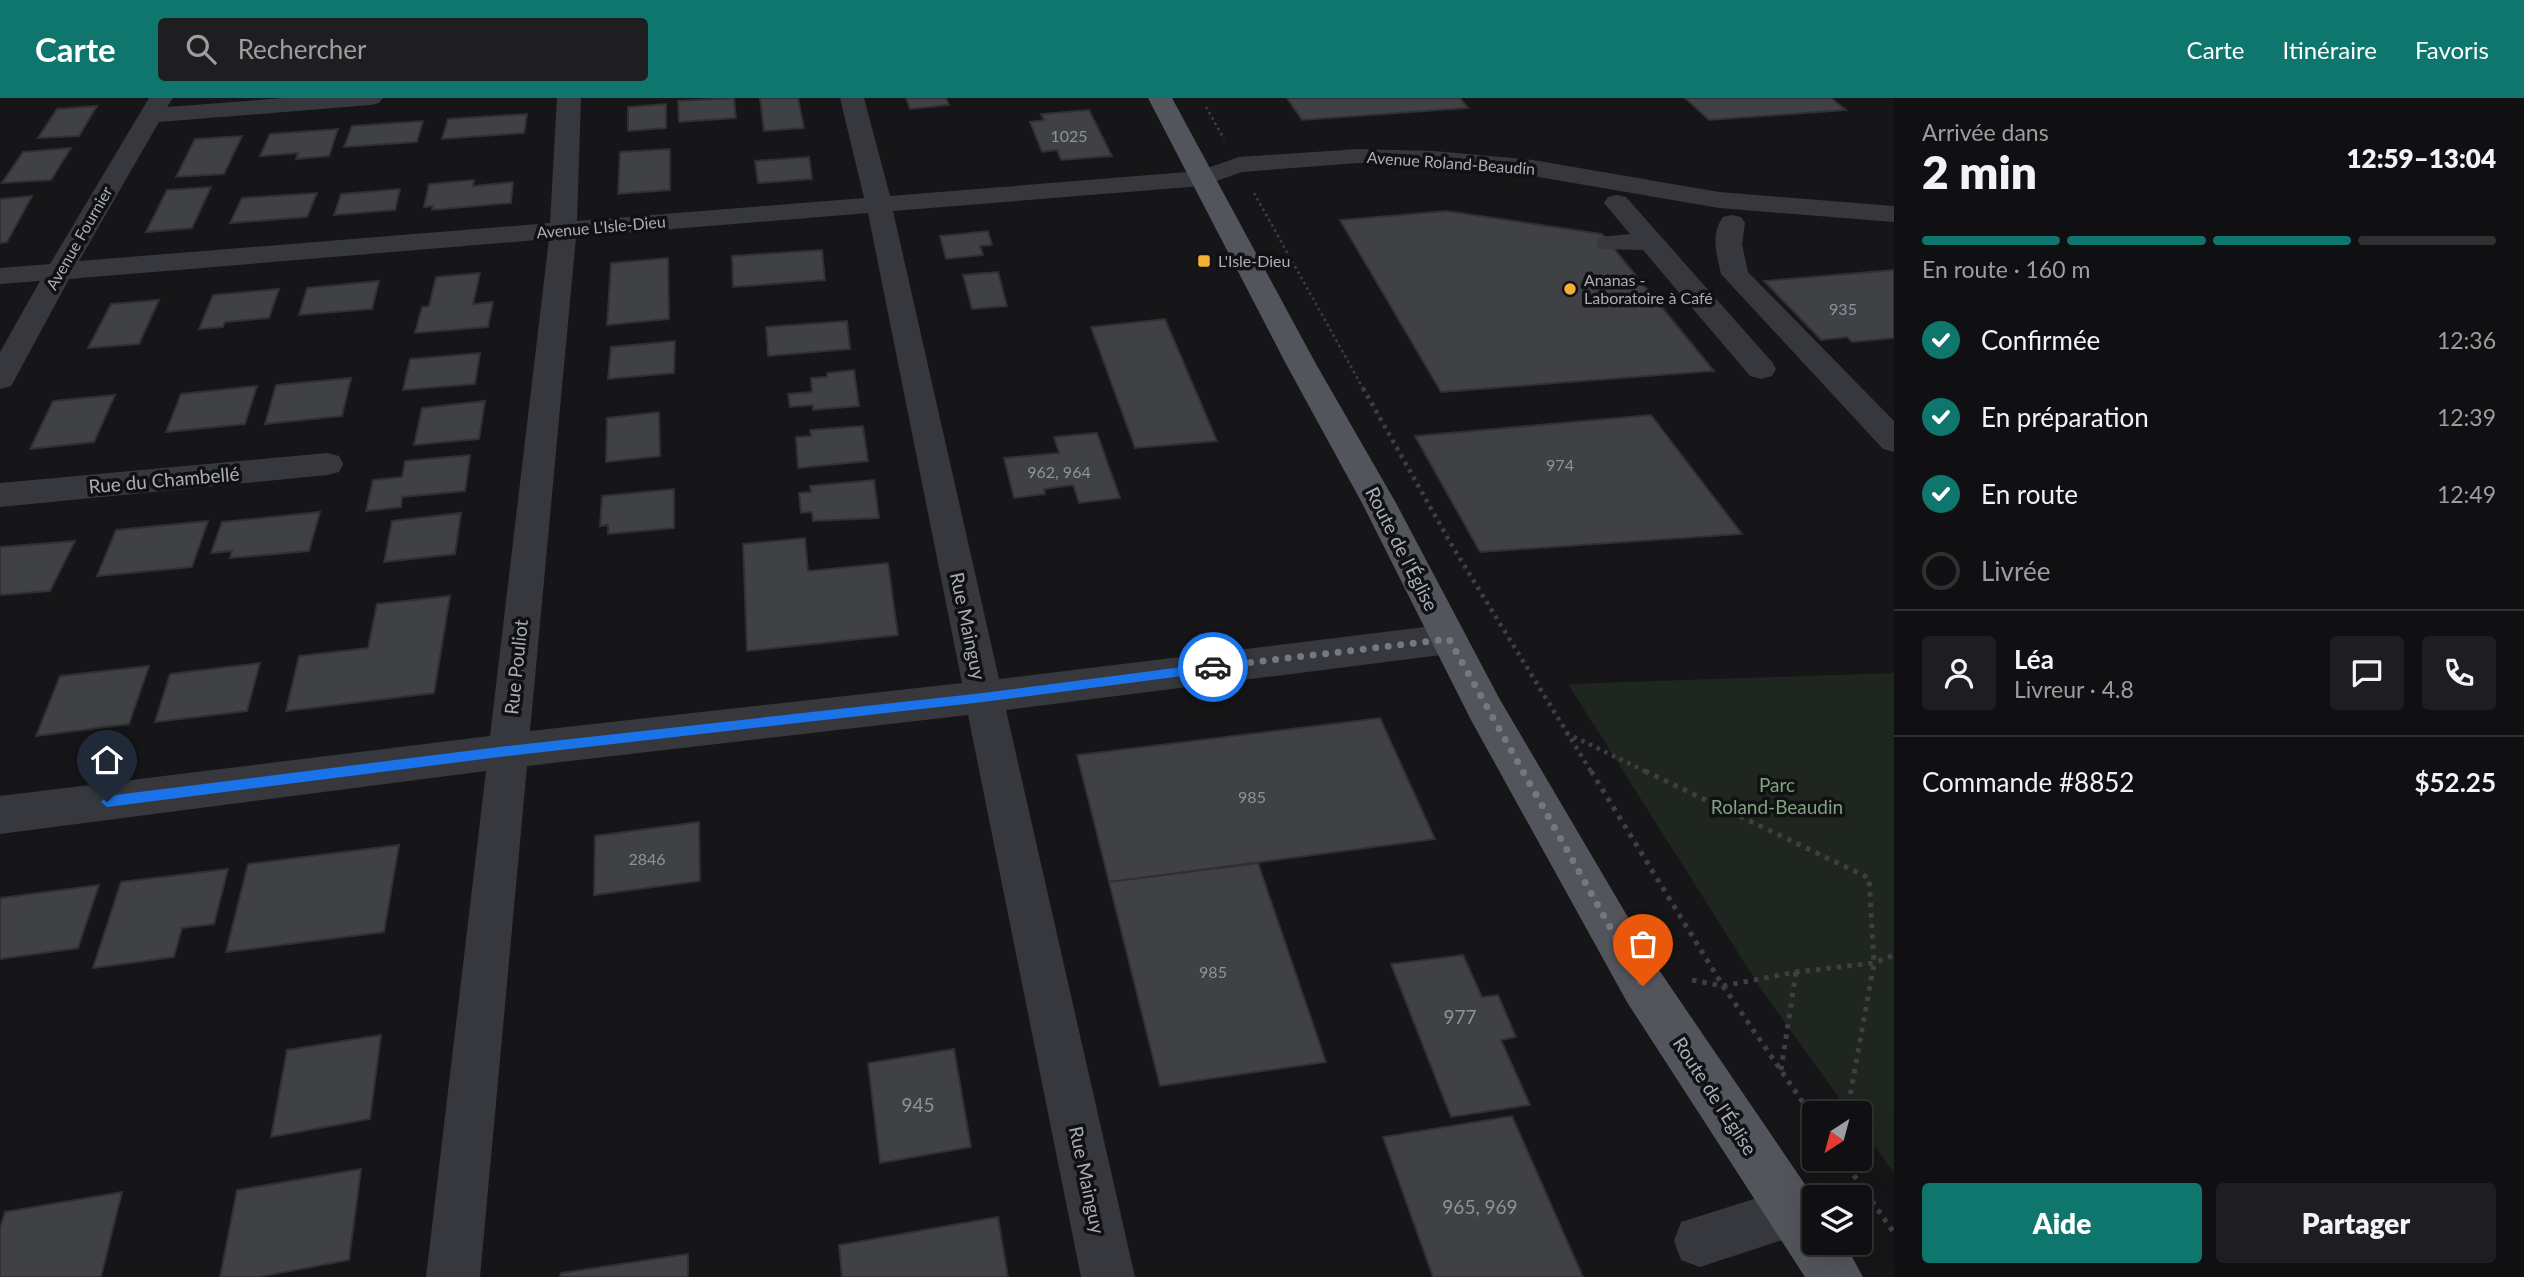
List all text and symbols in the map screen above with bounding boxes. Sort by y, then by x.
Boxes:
search box [158,18,648,81]
text: Carte [35,29,116,69]
icon: search [182,30,220,68]
text: Rechercher [238,33,367,65]
text: Carte [2187,35,2245,64]
text: Itinéraire [2283,35,2377,64]
text: Favoris [2415,35,2489,64]
text: Arrivée dans [1922,118,2049,146]
house number: 1025 [1050,126,1088,145]
text: 12:59–13:04 [2346,142,2496,174]
text: 2 min [1922,144,2037,199]
street label: Avenue Roland-Beaudin [1366,147,1536,178]
street label: Avenue Fournier [41,183,116,293]
street label: Avenue L'Isle-Dieu [536,211,666,242]
place label: L'Isle-Dieu [1218,251,1290,270]
marker: L'Isle-Dieu [1196,253,1212,269]
text: En route · 160 m [1922,255,2090,283]
place label: Ananas - Laboratoire à Café [1584,270,1713,307]
marker: Ananas - Laboratoire à Café [1562,281,1578,297]
house number: 935 [1829,299,1857,318]
icon: check [1922,321,1960,359]
text: Confirmée [1981,324,2100,356]
text: 12:36 [2437,326,2496,354]
icon: check [1922,398,1960,436]
text: En préparation [1981,401,2149,433]
text: 12:39 [2437,403,2496,431]
house number: 974 [1546,455,1574,474]
street label: Rue du Chambellé [88,461,240,498]
house number: 962, 964 [1027,462,1091,481]
icon: check [1922,475,1960,513]
text: En route [1981,478,2078,510]
text: 12:49 [2437,480,2496,508]
street label: Route de l'Église [1361,483,1444,615]
text: Livrée [1981,555,2050,587]
street label: Rue Mainguy [946,570,991,682]
street label: Rue Pouliot [499,618,532,716]
courier [1178,632,1248,702]
button: person [1922,636,1996,710]
button: chat [2330,636,2404,710]
button: phone [2422,636,2496,710]
text: Léa [2014,643,2054,675]
icon: car [1194,648,1232,686]
text: Livreur · 4.8 [2014,675,2134,703]
pin [77,730,137,802]
icon: home [88,741,126,779]
text: Commande #8852 [1922,766,2134,798]
text: $52.25 [2414,766,2496,798]
park label: Parc Roland-Beaudin [1711,773,1843,818]
house number: 985 [1238,787,1266,806]
house number: 2846 [628,849,666,868]
pin [1613,914,1673,986]
icon: bag [1624,925,1662,963]
house number: 985 [1199,962,1227,981]
house number: 977 [1443,1005,1477,1028]
street label: Route de l'Église [1669,1032,1762,1159]
house number: 945 [901,1093,935,1116]
north arrow [1802,1101,1872,1171]
map controls [1802,1101,1872,1255]
street label: Rue Mainguy [1065,1124,1110,1236]
button: Aide [1922,1183,2202,1263]
button: Partager [2216,1183,2496,1263]
button: layers [1802,1185,1872,1255]
house number: 965, 969 [1442,1195,1518,1218]

